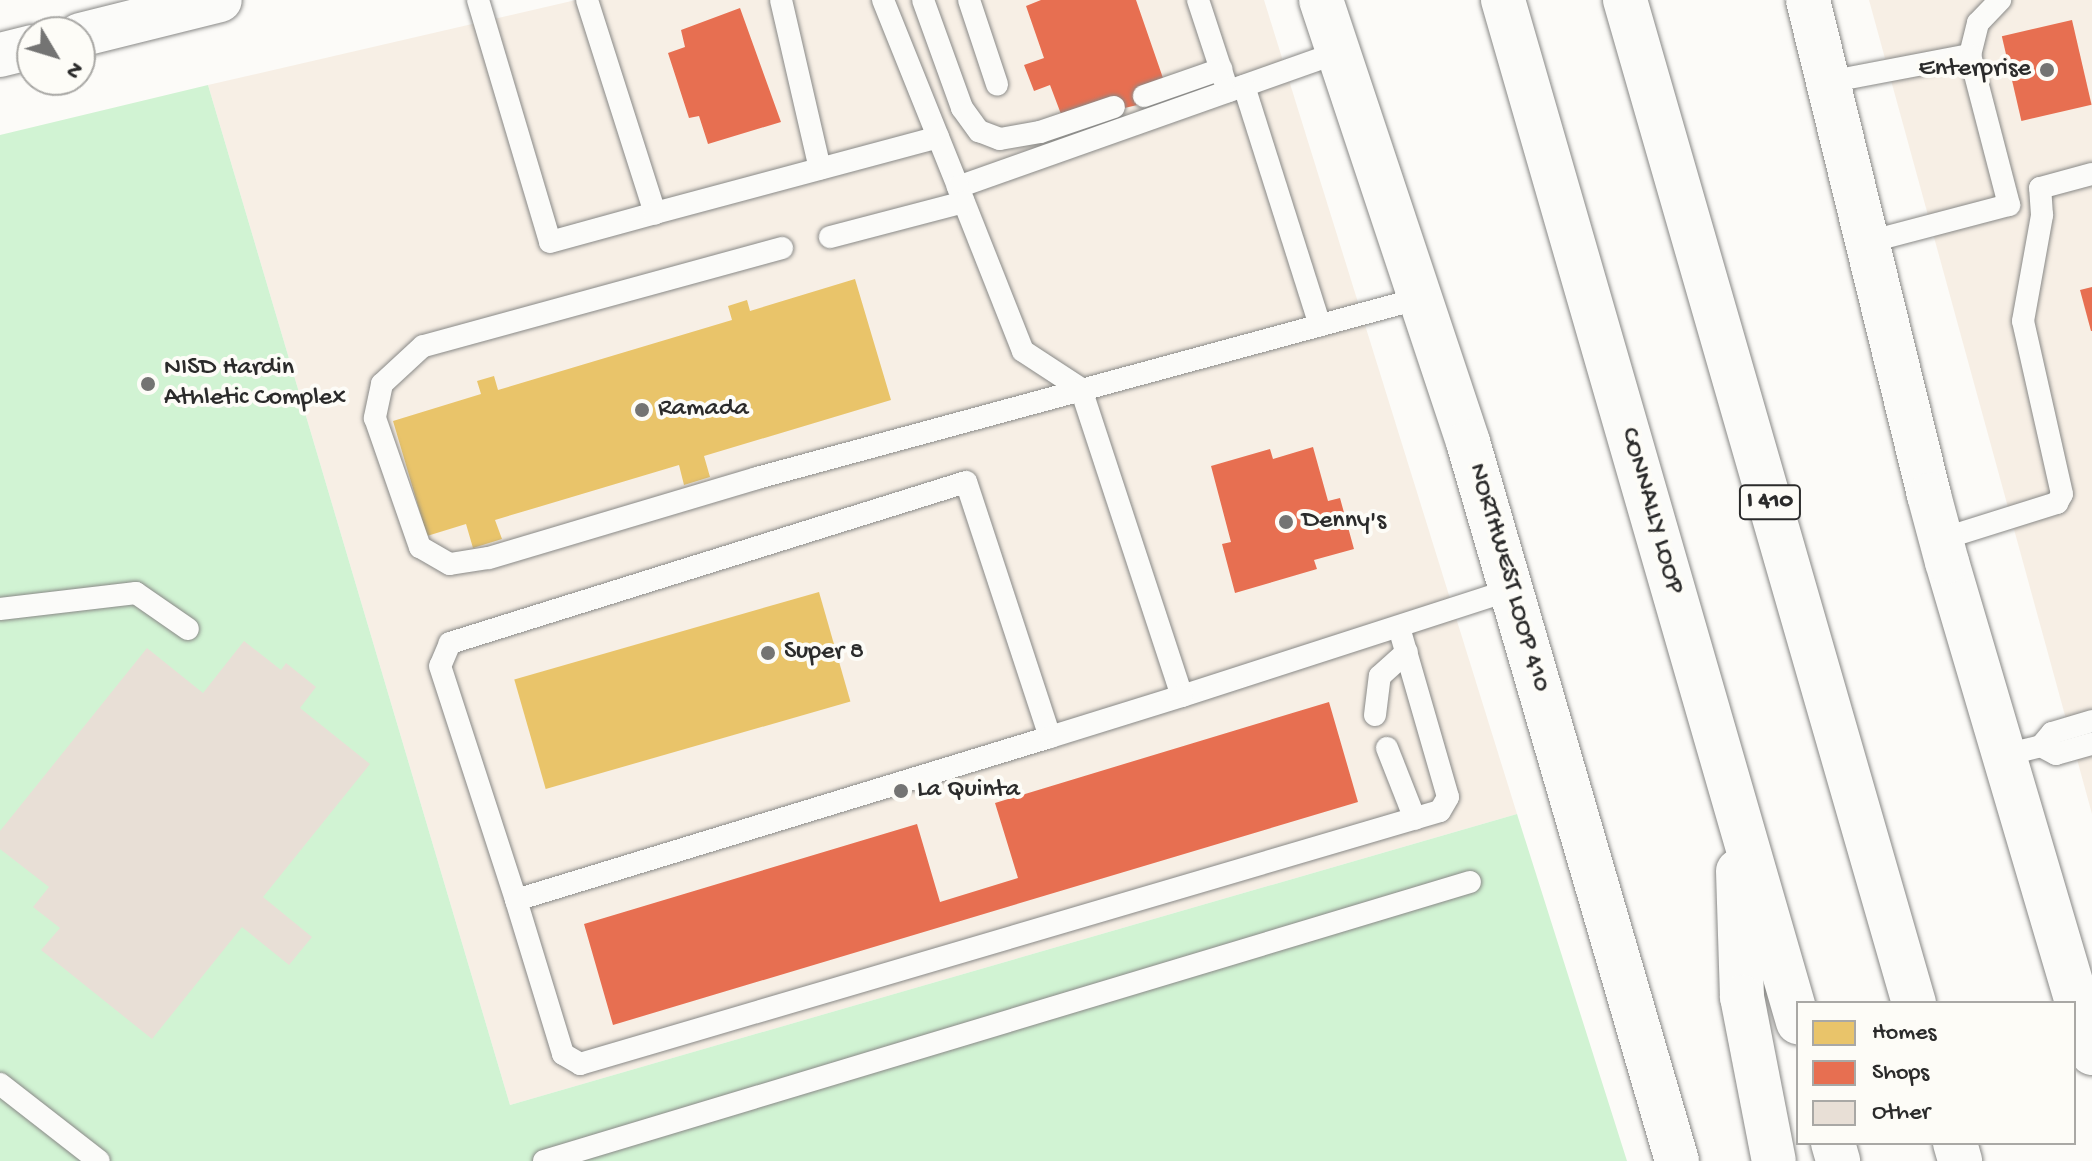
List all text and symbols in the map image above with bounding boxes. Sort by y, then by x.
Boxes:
north arrow [16,16,96,96]
place label: Enterprise [1919,54,2031,86]
text: N [59,56,88,83]
marker: Enterprise [2038,61,2056,79]
place label: NISD Hardin Athletic Complex [164,353,346,414]
marker: NISD Hardin Athletic Complex [139,375,157,393]
place label: Ramada [658,394,749,426]
marker: Ramada [633,401,651,419]
street label: CONNALLY LOOP [1612,424,1690,598]
street label: NORTHWEST LOOP 410 [1460,460,1556,696]
road number: I 410 [1738,482,1802,522]
place label: Denny's [1302,506,1386,538]
marker: Denny's [1277,513,1295,531]
place label: Super 8 [784,637,864,669]
marker: Super 8 [759,644,777,662]
place label: La Quinta [917,775,1020,807]
marker: La Quinta [892,782,910,800]
legend [1796,1001,2076,1145]
text: Homes [1872,1019,1936,1048]
text: Shops [1872,1059,1929,1088]
text: Other [1872,1099,1930,1128]

